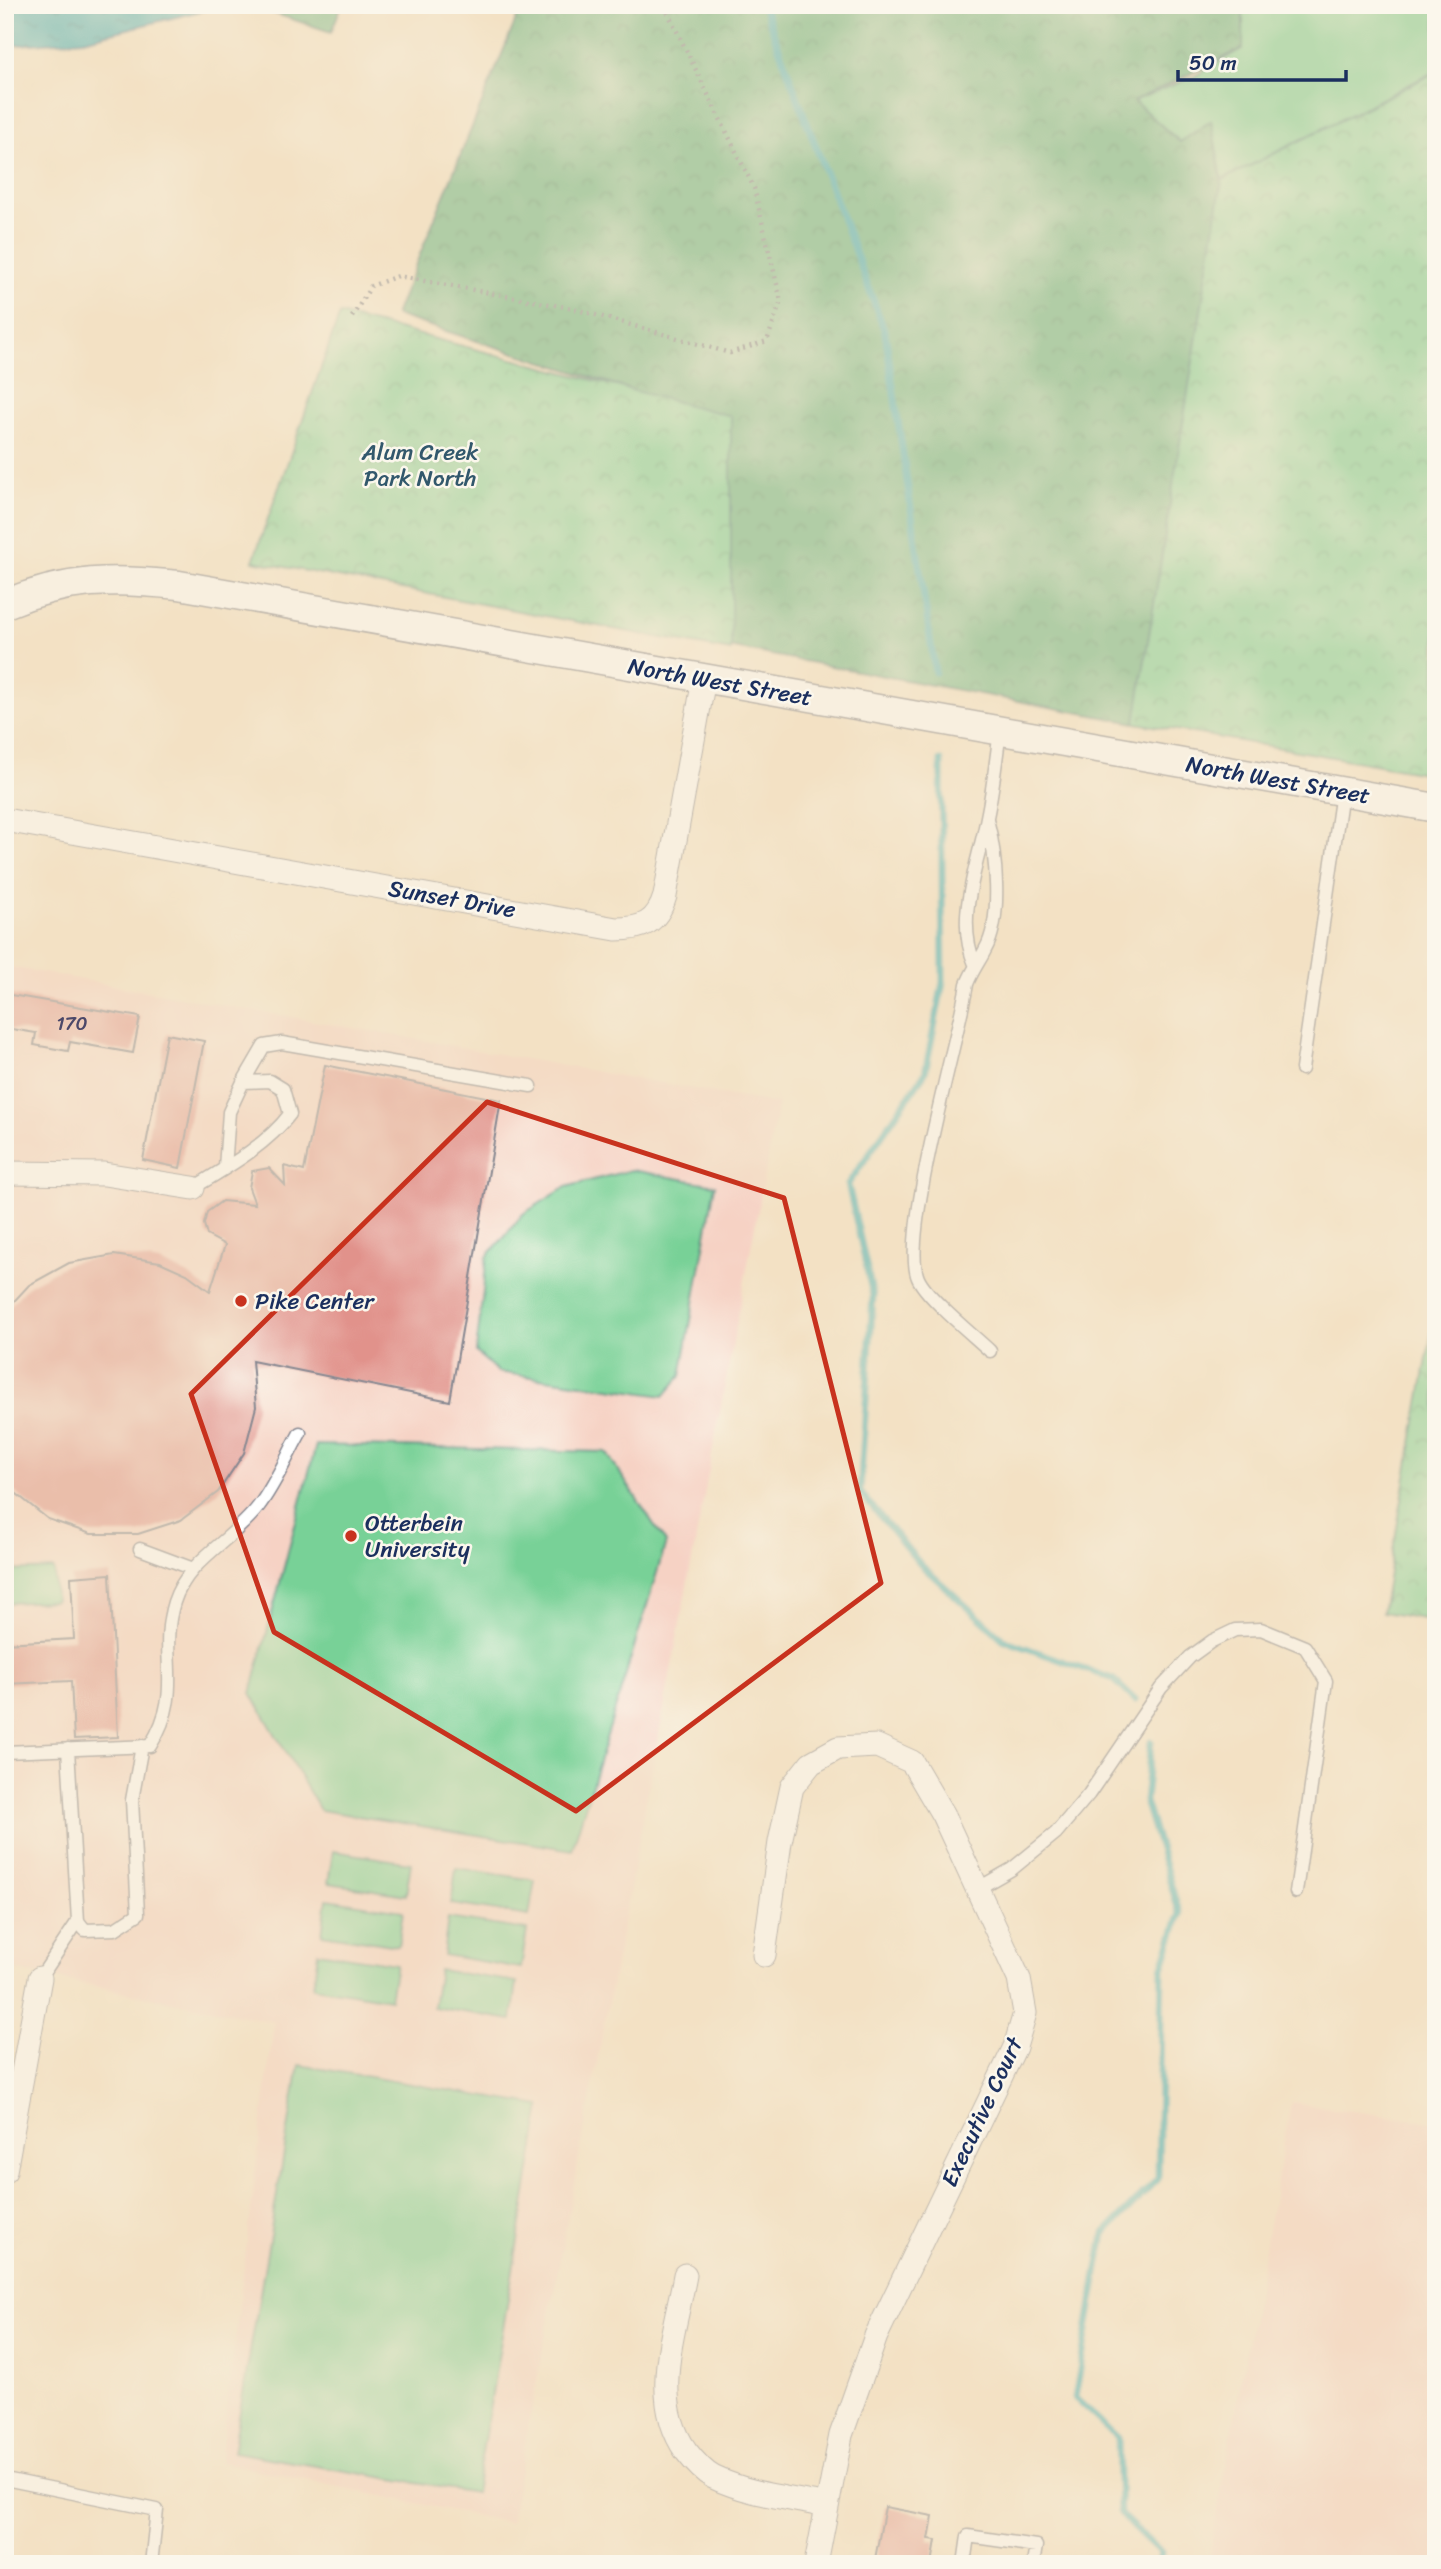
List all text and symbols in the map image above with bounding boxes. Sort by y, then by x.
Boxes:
scale bar [1178,38,1346,82]
text: 50 m [1189,44,1237,82]
park label: Alum Creek Park North [361,432,479,499]
street label: North West Street [625,646,815,718]
street label: North West Street [1183,744,1373,816]
street label: Sunset Drive [385,868,519,930]
house number: 170 [56,1007,88,1040]
place label: Pike Center [255,1281,375,1322]
marker: Pike Center [233,1293,249,1309]
place label: Otterbein University [365,1503,470,1570]
marker: Otterbein University [343,1528,359,1544]
street label: Executive Court [929,2029,1035,2194]

